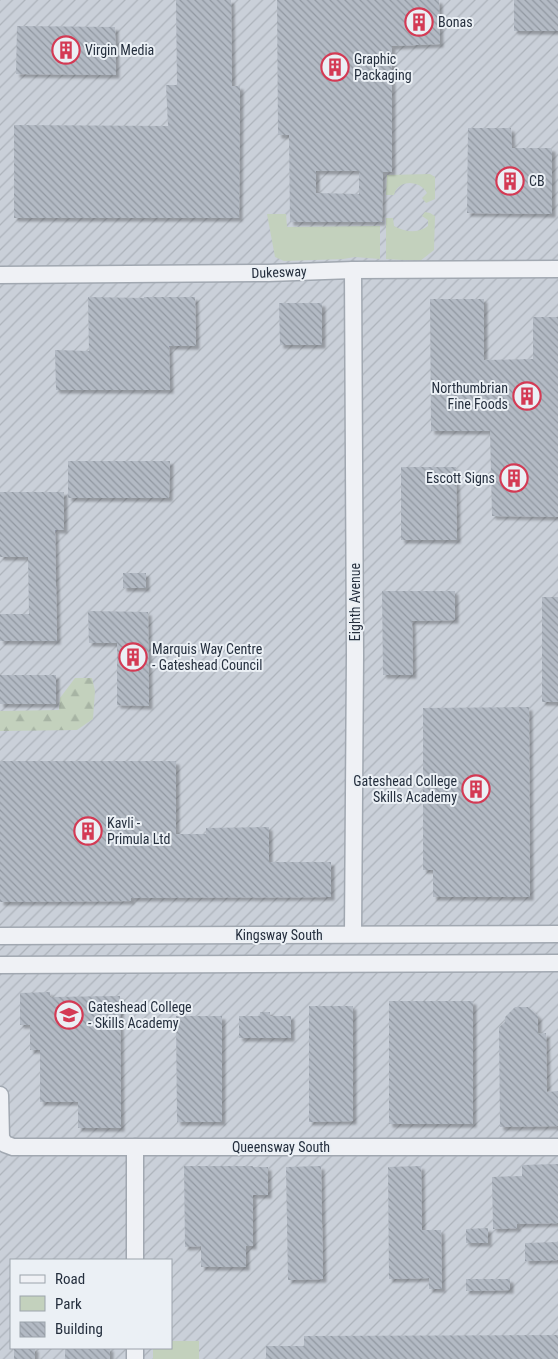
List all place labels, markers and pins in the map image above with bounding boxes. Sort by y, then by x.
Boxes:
building icon: Bonas [404,7,434,37]
place label: Bonas [438,14,473,30]
building icon: Virgin Media [51,35,81,65]
place label: Virgin Media [85,42,154,58]
place label: Graphic Packaging [354,51,412,83]
building icon: Graphic Packaging [320,52,350,82]
building icon: CB [495,166,525,196]
place label: CB [529,173,545,189]
place label: Northumbrian Fine Foods [432,380,508,412]
building icon: Northumbrian Fine Foods [512,381,542,411]
building icon: Escott Signs [499,463,529,493]
place label: Escott Signs [426,470,495,486]
place label: Marquis Way Centre - Gateshead Council [152,641,263,673]
building icon: Marquis Way Centre - Gateshead Council [118,642,148,672]
place label: Gateshead College Skills Academy [353,773,457,805]
building icon: Gateshead College Skills Academy [461,774,491,804]
place label: Kavli - Primula Ltd [107,815,170,847]
building icon: Kavli - Primula Ltd [73,816,103,846]
place label: Gateshead College - Skills Academy [88,999,192,1031]
school or university icon: Gateshead College - Skills Academy [54,1000,84,1030]

